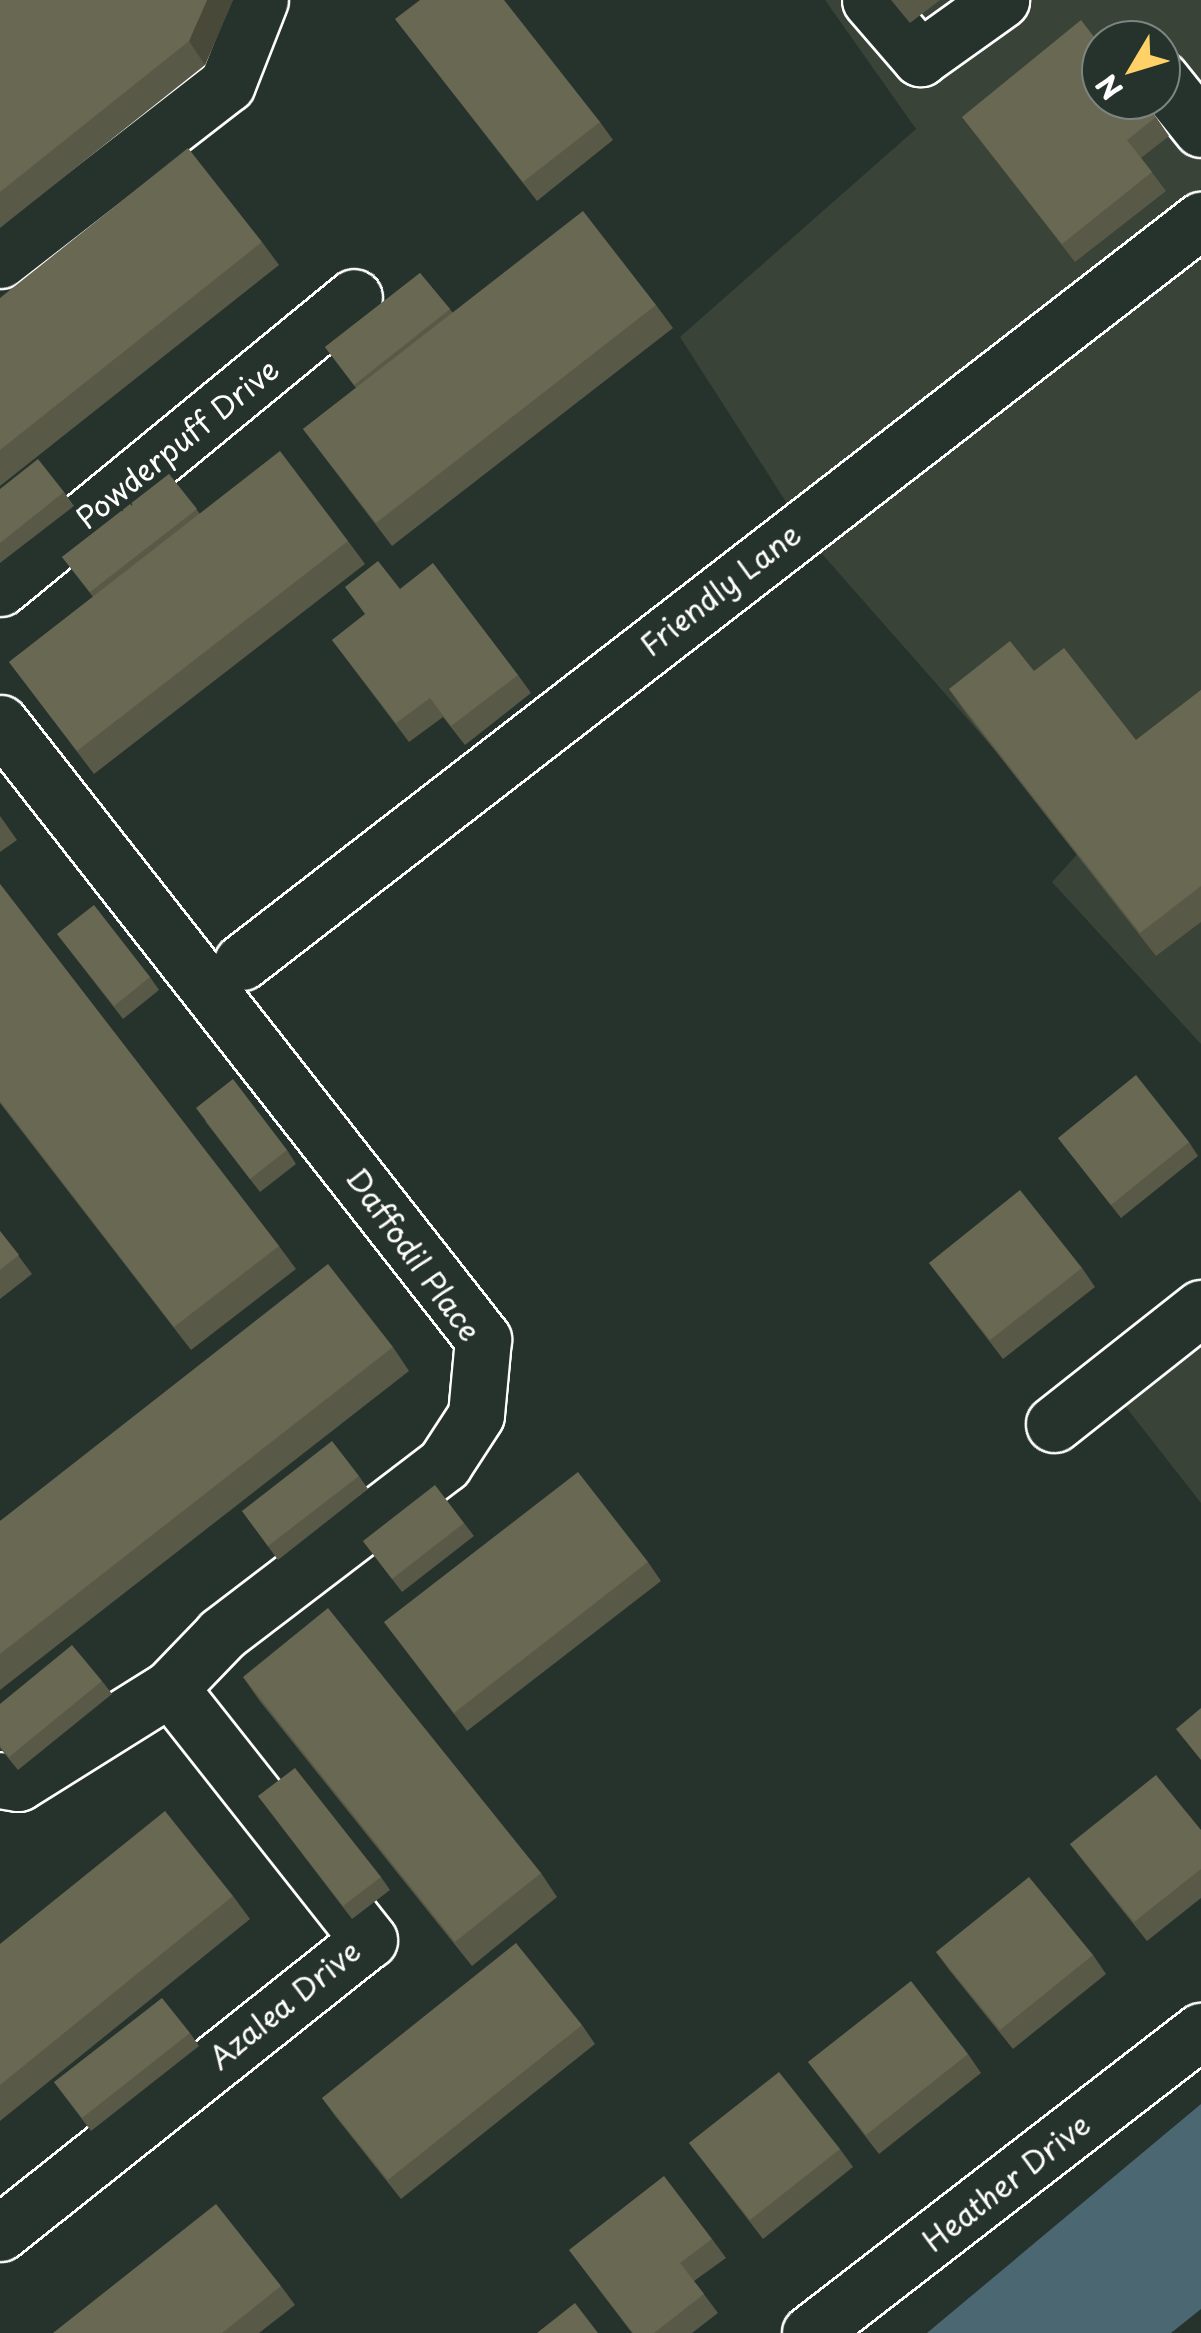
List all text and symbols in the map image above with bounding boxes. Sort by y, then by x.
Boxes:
north arrow [1081,20,1181,120]
text: N [1085,66,1132,110]
street label: Powderpuff Drive [69,350,285,536]
street label: Friendly Lane [632,515,808,663]
street label: Daffodil Place [339,1161,489,1347]
street label: Azalea Drive [200,1931,368,2077]
street label: Heather Drive [915,2105,1097,2259]

